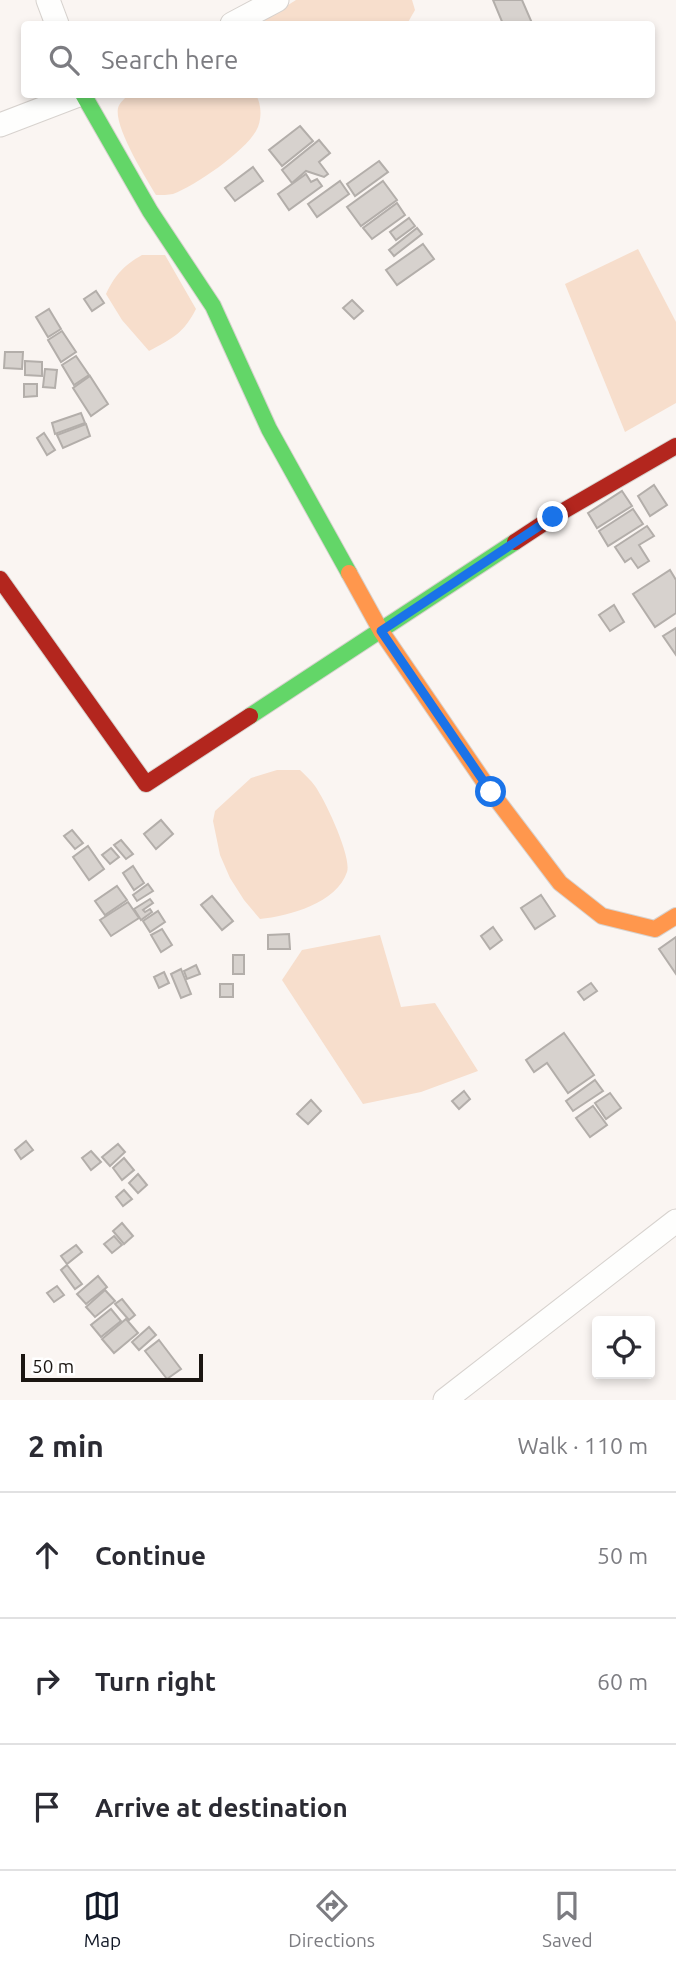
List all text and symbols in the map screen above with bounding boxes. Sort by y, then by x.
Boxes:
search box [21,21,655,98]
icon: search [45,41,83,79]
text: Search here [101,45,238,74]
route end [537,501,568,532]
route start [475,776,506,807]
map controls [592,1316,655,1379]
button: locate [592,1316,655,1379]
scale bar [21,1351,203,1383]
text: 50 m [32,1355,74,1377]
text: 2 min [28,1429,104,1463]
text: Walk · 110 m [517,1433,648,1458]
icon: ahead [28,1536,66,1574]
text: Continue [95,1541,206,1570]
text: 50 m [597,1543,648,1568]
icon: right [28,1662,66,1700]
text: Turn right [95,1667,216,1696]
text: 60 m [597,1669,648,1694]
icon: arrive [28,1788,66,1826]
text: Arrive at destination [95,1793,348,1822]
tab: Map [83,1887,121,1951]
tab: Directions [288,1887,375,1951]
tab: Saved [542,1887,593,1951]

